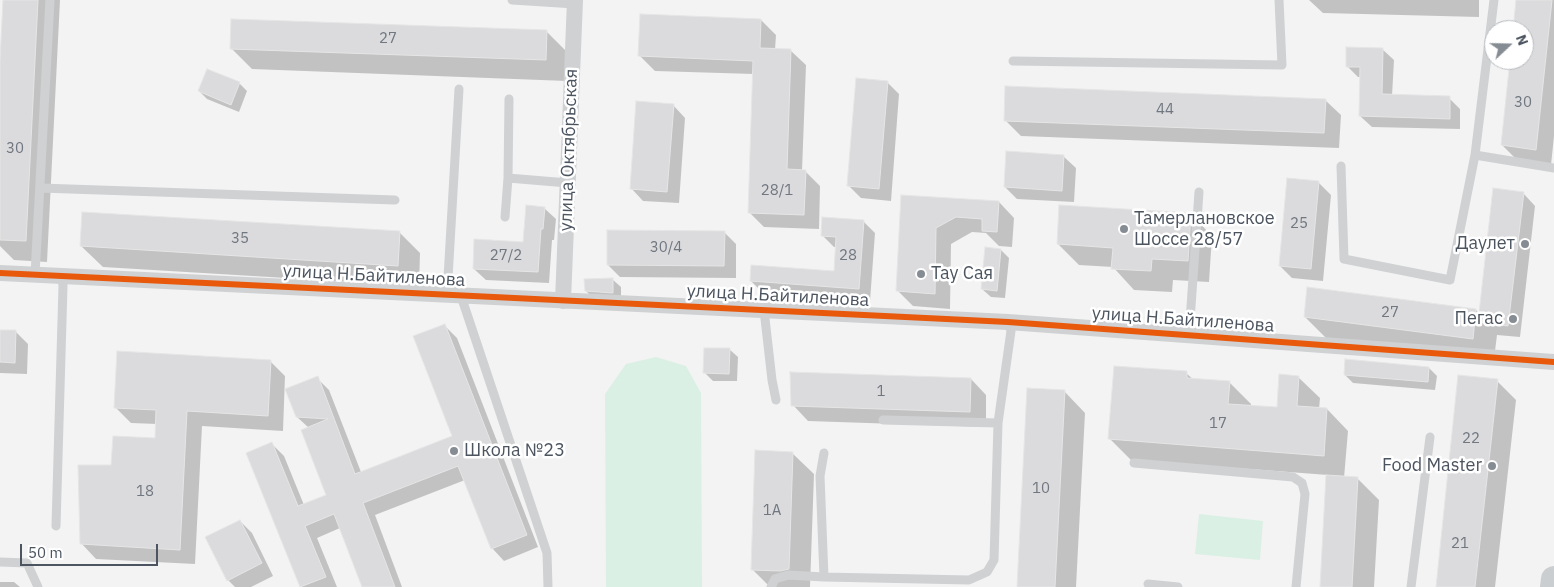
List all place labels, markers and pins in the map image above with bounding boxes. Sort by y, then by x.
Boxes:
place label: Тамерлановское Шоссе 28/57 [1134,208,1275,250]
marker: Тамерлановское Шоссе 28/57 [1118,223,1130,235]
place label: Даулет [1455,233,1515,255]
marker: Даулет [1519,238,1531,250]
place label: Тау Сая [931,263,993,285]
marker: Тау Сая [915,268,927,280]
place label: Пегас [1454,308,1503,330]
marker: Пегас [1507,313,1519,325]
place label: Школа №23 [464,440,565,462]
marker: Школа №23 [448,445,460,457]
place label: Food Master [1382,455,1482,477]
marker: Food Master [1486,460,1498,472]

